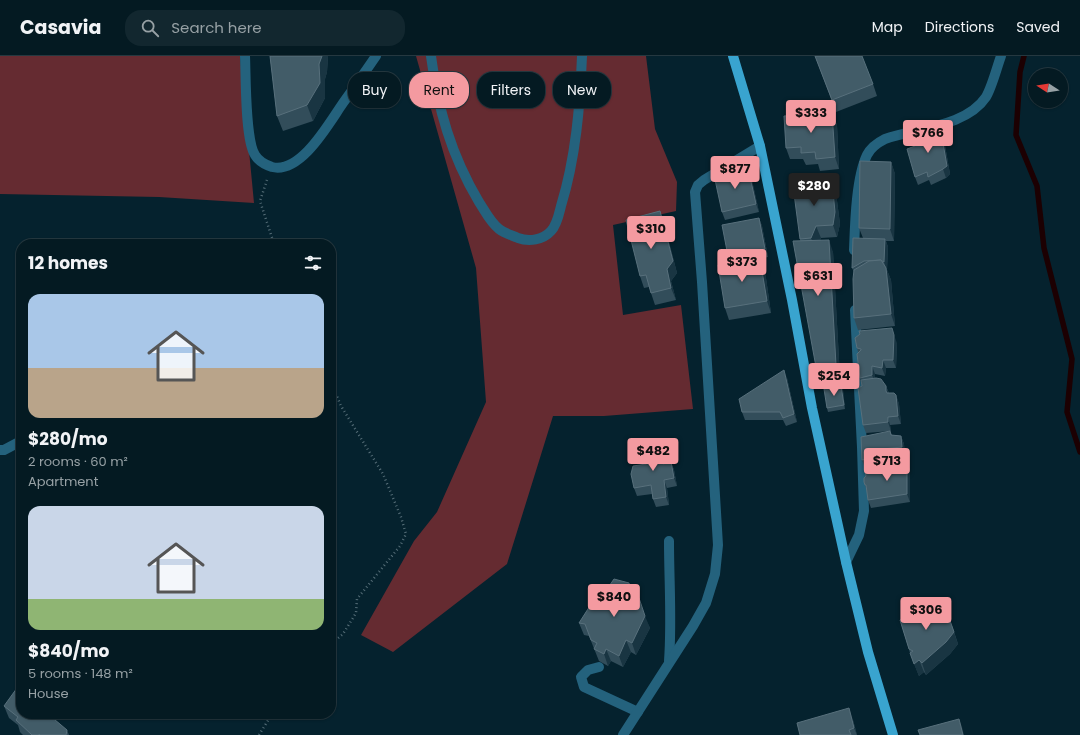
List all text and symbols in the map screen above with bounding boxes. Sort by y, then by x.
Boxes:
search box [125,10,405,46]
text: Casavia [20,14,101,41]
icon: search [139,17,161,39]
text: Search here [171,17,262,38]
text: Map [872,17,903,37]
text: Directions [925,17,994,37]
text: Saved [1016,17,1060,37]
north arrow [1028,68,1068,108]
map controls [1028,68,1068,108]
chip: Buy [348,72,401,108]
chip: Rent [409,72,469,108]
chip: Filters [477,72,545,108]
chip: New [553,72,611,108]
pin: $333 [787,100,835,134]
text: $333 [795,103,827,122]
pin: $766 [904,120,952,154]
text: $766 [912,123,944,142]
pin: $877 [711,156,759,190]
text: $877 [720,159,750,178]
pin: $280 [790,173,838,207]
text: $280 [798,176,830,195]
pin: $310 [627,216,675,250]
text: $310 [636,219,666,238]
pin: $373 [718,249,766,283]
text: 12 homes [28,251,108,275]
icon: filters [302,252,324,274]
text: $373 [726,252,758,271]
pin: $631 [794,263,842,297]
text: $631 [803,266,833,285]
icon: home [140,320,212,392]
pin: $254 [810,363,858,397]
text: $254 [817,366,851,385]
text: $280/mo [28,427,108,451]
pin: $482 [629,438,677,472]
text: $482 [636,441,670,460]
pin: $713 [863,448,911,482]
text: $713 [873,451,901,470]
text: 2 rooms · 60 m² [28,452,128,471]
text: Apartment [28,472,98,491]
icon: home [140,532,212,604]
pin: $840 [590,584,638,618]
text: $840 [597,587,631,606]
pin: $306 [902,597,950,631]
text: $306 [909,600,943,619]
text: $840/mo [28,639,109,663]
text: 5 rooms · 148 m² [28,664,133,683]
text: House [28,684,68,703]

